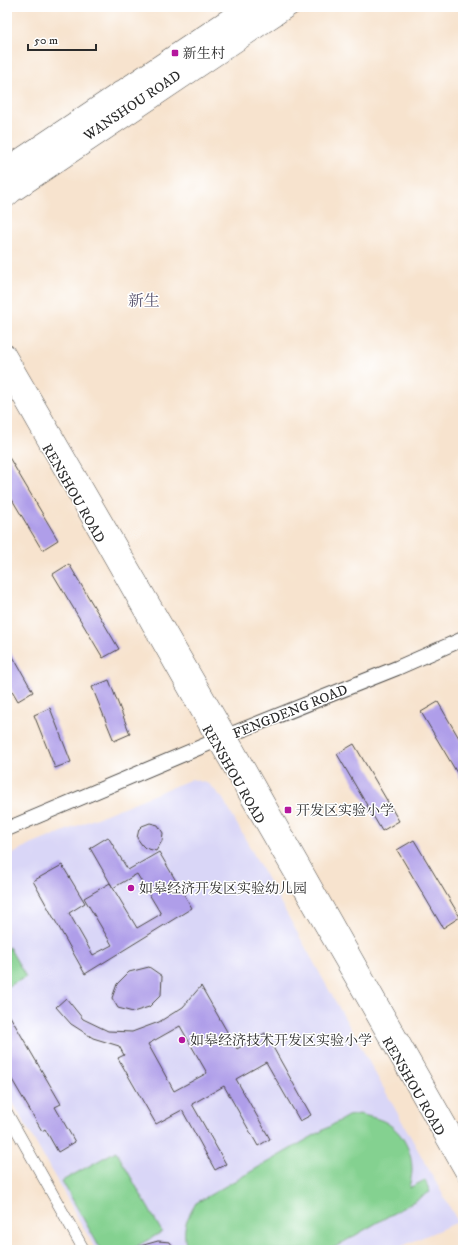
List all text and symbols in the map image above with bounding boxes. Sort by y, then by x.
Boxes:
scale bar [28,26,96,52]
text: 50 m [34,33,58,48]
place label: 新生村 [183,45,225,63]
marker: 新生村 [170,48,180,58]
street label: WANSHOU ROAD [80,67,185,146]
district label: 新生 [128,291,160,311]
street label: RENSHOU ROAD [37,441,109,546]
street label: FENGDENG ROAD [230,681,350,743]
street label: RENSHOU ROAD [197,722,269,827]
place label: 开发区实验小学 [296,802,394,820]
marker: 开发区实验小学 [283,805,293,815]
place label: 如皋经济开发区实验幼儿园 [139,880,307,898]
marker: 如皋经济开发区实验幼儿园 [126,883,136,893]
place label: 如皋经济技术开发区实验小学 [190,1032,372,1050]
street label: RENSHOU ROAD [377,1034,449,1139]
marker: 如皋经济技术开发区实验小学 [177,1035,187,1045]

